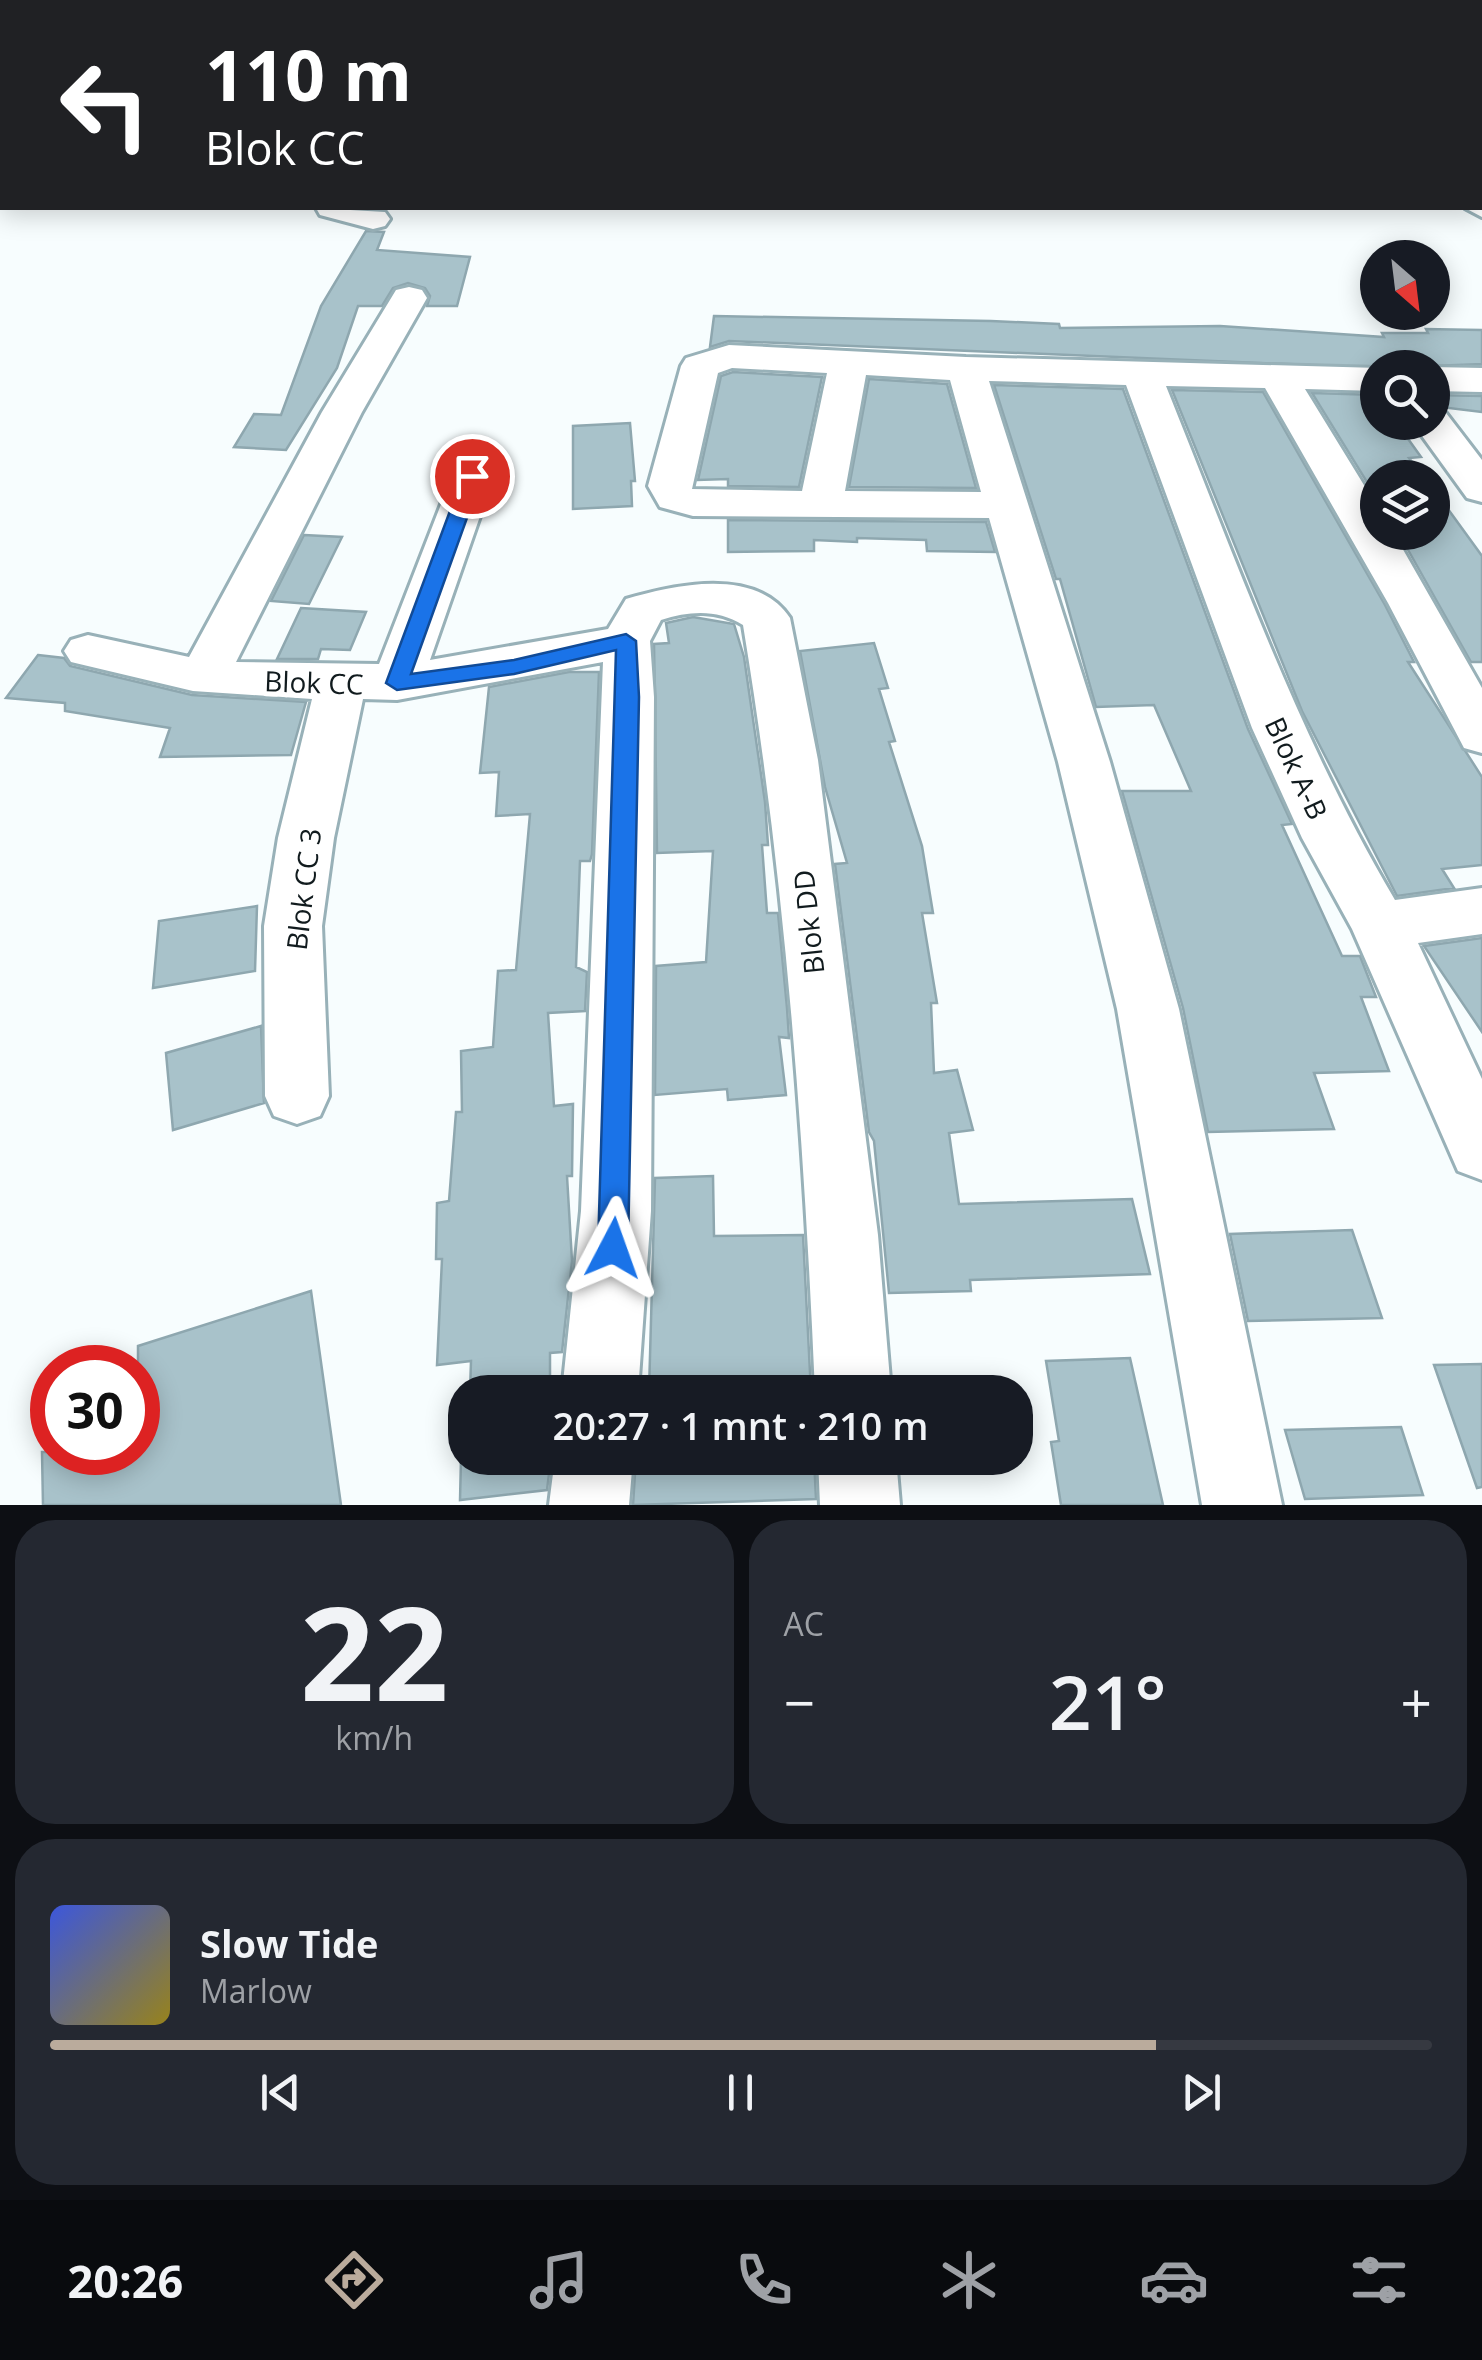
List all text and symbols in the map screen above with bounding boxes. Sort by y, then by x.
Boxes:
text: 110 m [205,26,412,122]
icon: left [40,40,170,170]
text: Blok CC [205,117,365,178]
north arrow [1360,240,1450,330]
map controls [1360,240,1450,550]
button: search [1360,350,1450,440]
pin [430,434,515,519]
icon: arrive [445,449,500,504]
button: layers [1360,460,1450,550]
street label: Blok CC [264,661,364,703]
street label: Blok A-B [1257,711,1337,825]
street label: Blok CC 3 [277,826,329,952]
street label: Blok DD [784,868,832,976]
position arrow [561,1196,665,1300]
speed limit sign: 30 [30,1345,160,1475]
text: 20:27 · 1 mnt · 210 m [553,1399,928,1451]
text: 22 [300,1562,449,1739]
text: AC [784,1602,824,1645]
text: 21° [1049,1650,1167,1752]
text: − [784,1664,815,1739]
text: + [1401,1664,1432,1739]
text: km/h [335,1716,413,1759]
text: Slow Tide [200,1917,379,1969]
text: Marlow [200,1969,312,2012]
icon: previous [253,2065,308,2120]
icon: pause [713,2065,768,2120]
icon: next [1174,2065,1229,2120]
icon: directions [319,2245,389,2315]
icon: music [524,2245,594,2315]
icon: phone [729,2245,799,2315]
icon: climate [934,2245,1004,2315]
icon: car [1139,2245,1209,2315]
icon: filters [1344,2245,1414,2315]
text: 20:26 [68,2250,183,2311]

